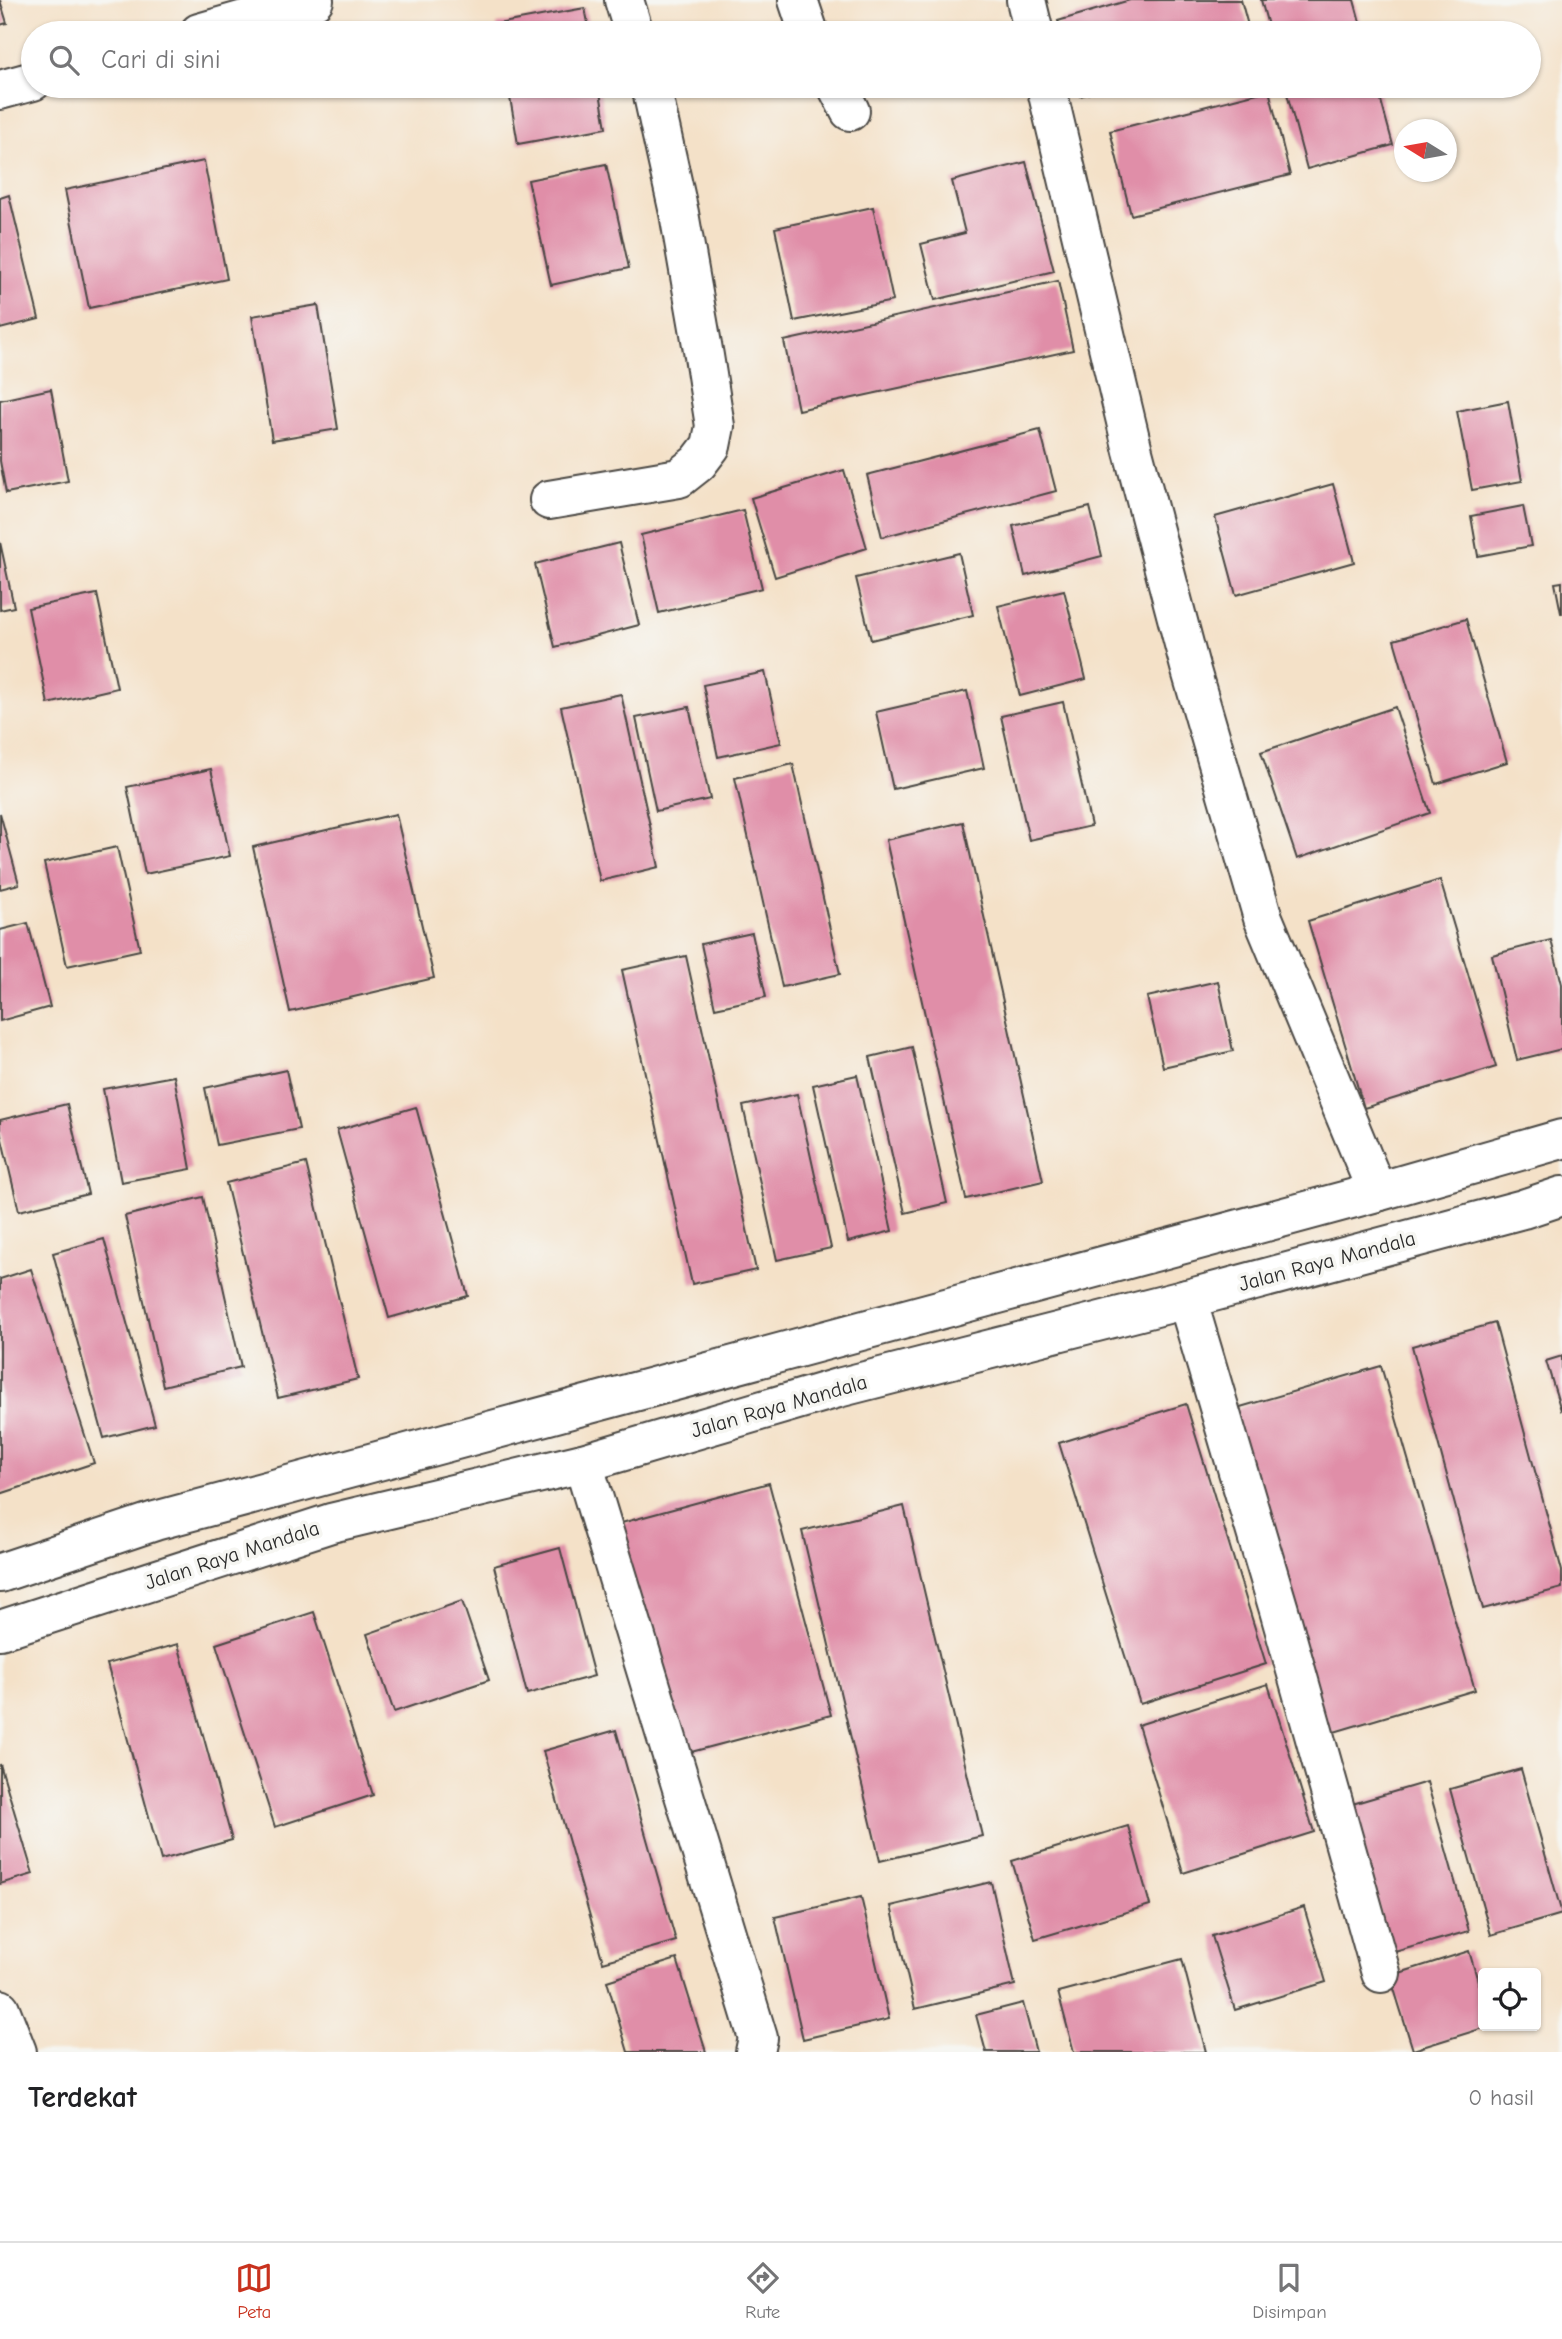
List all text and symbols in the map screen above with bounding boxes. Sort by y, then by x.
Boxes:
search box [21,21,1541,98]
icon: search [45,41,83,79]
text: Cari di sini [101,45,221,75]
north arrow [1394,119,1457,182]
street label: Jalan Raya Mandala [1236,1226,1418,1296]
street label: Jalan Raya Mandala [688,1369,870,1443]
street label: Jalan Raya Mandala [142,1515,322,1595]
map controls [1478,1968,1541,2031]
button: locate [1478,1968,1541,2031]
text: Terdekat [28,2080,137,2115]
text: 0 hasil [1468,2084,1534,2111]
tab: Peta [235,2259,273,2323]
tab: Rute [744,2259,782,2323]
tab: Disimpan [1252,2259,1327,2323]

